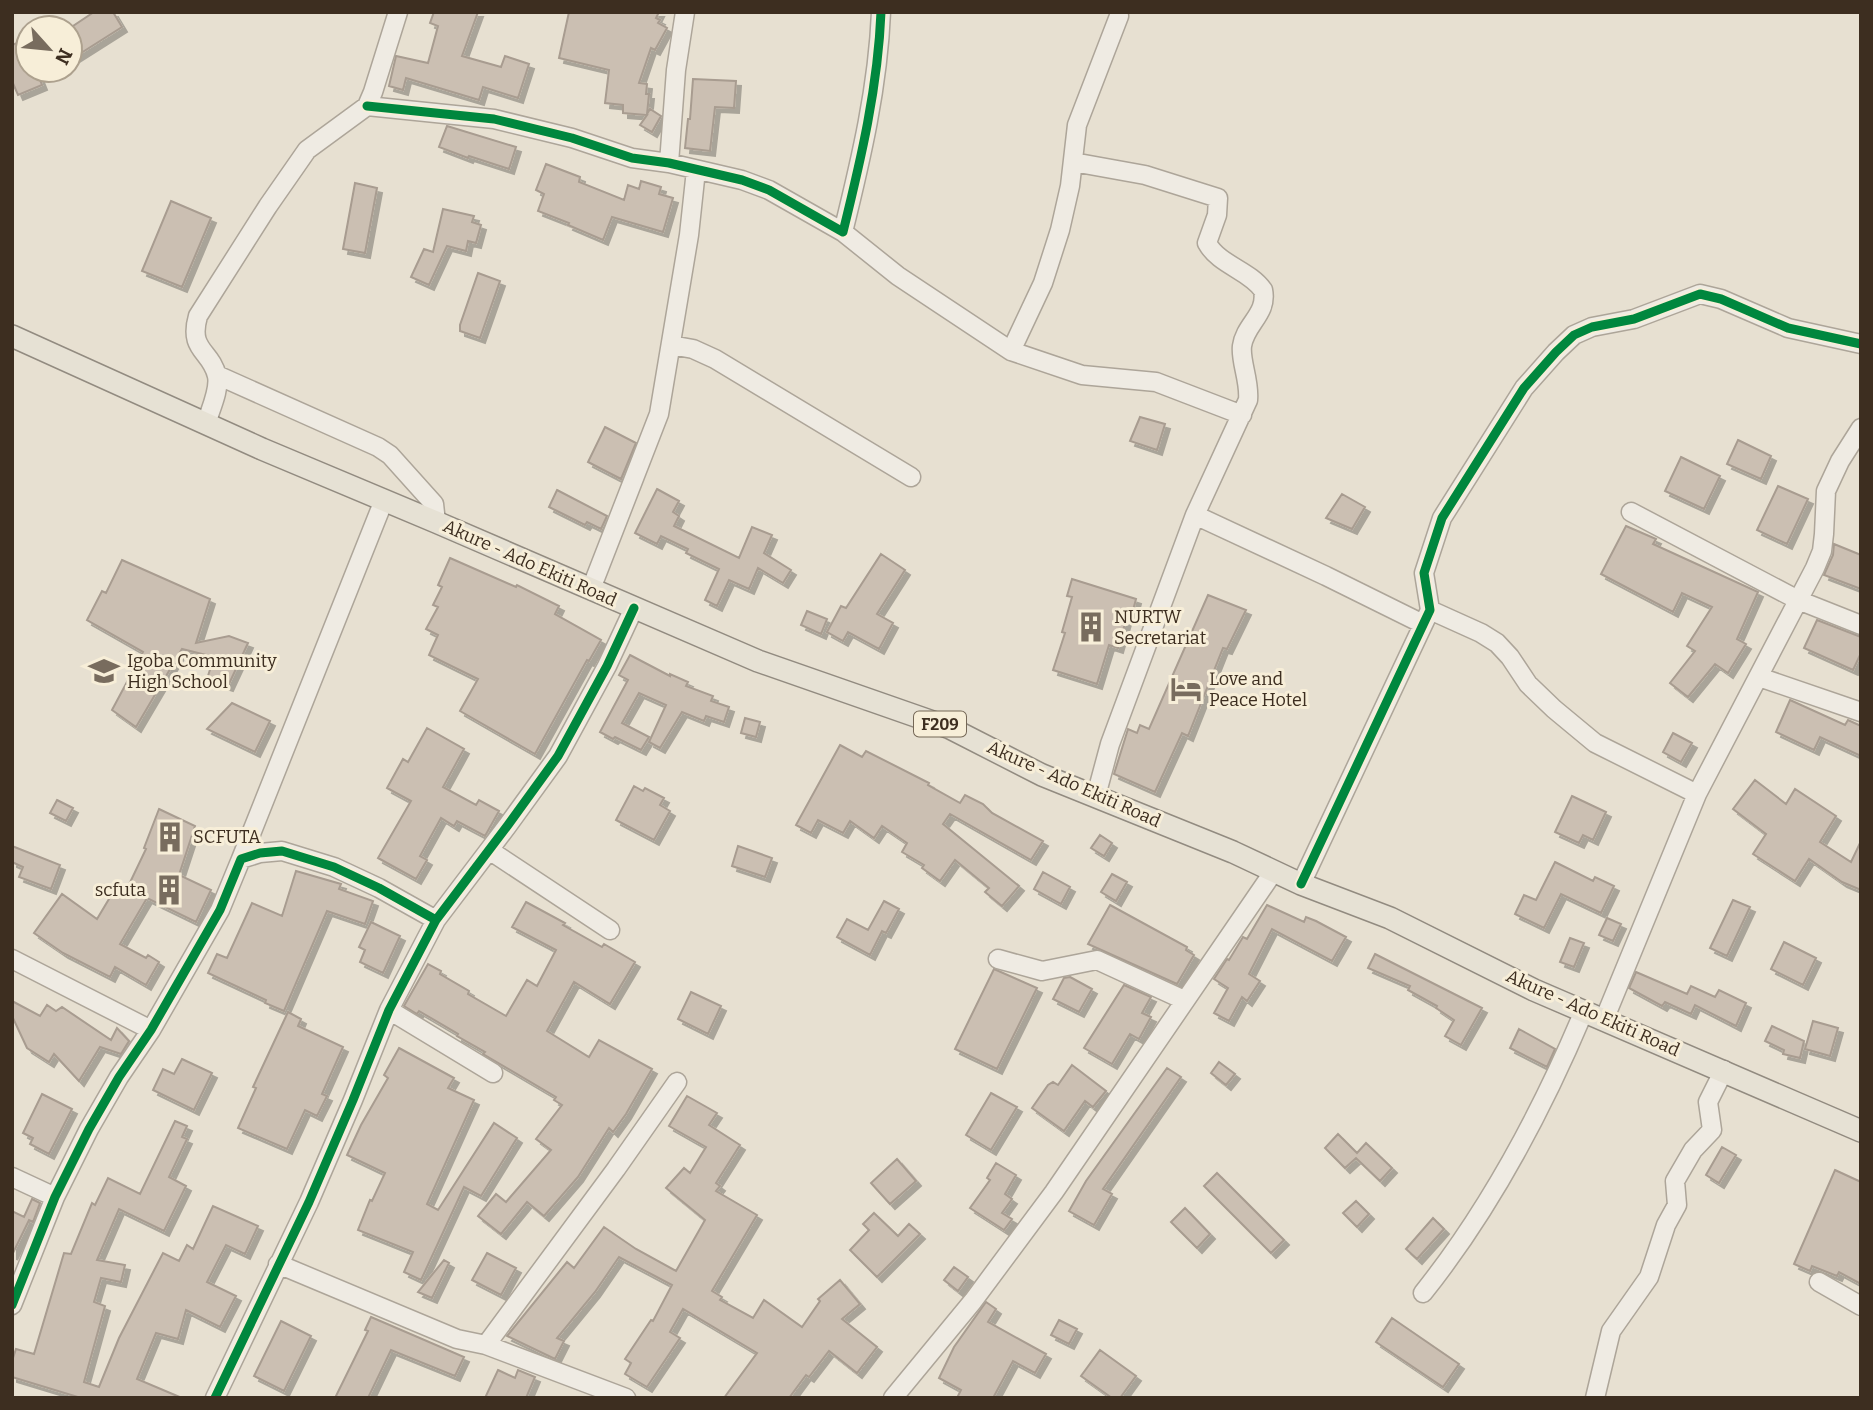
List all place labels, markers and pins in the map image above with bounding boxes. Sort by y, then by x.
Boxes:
place label: NURTW Secretariat [1114,606,1207,649]
building icon: NURTW Secretariat [1074,610,1108,644]
place label: Igoba Community High School [127,650,277,693]
school or university icon: Igoba Community High School [87,654,121,688]
place label: Love and Peace Hotel [1209,668,1307,711]
hotel icon: Love and Peace Hotel [1169,672,1203,706]
building icon: SCFUTA [153,820,187,854]
place label: SCFUTA [193,826,261,848]
building icon: scfuta [152,873,186,907]
place label: scfuta [95,879,146,901]

